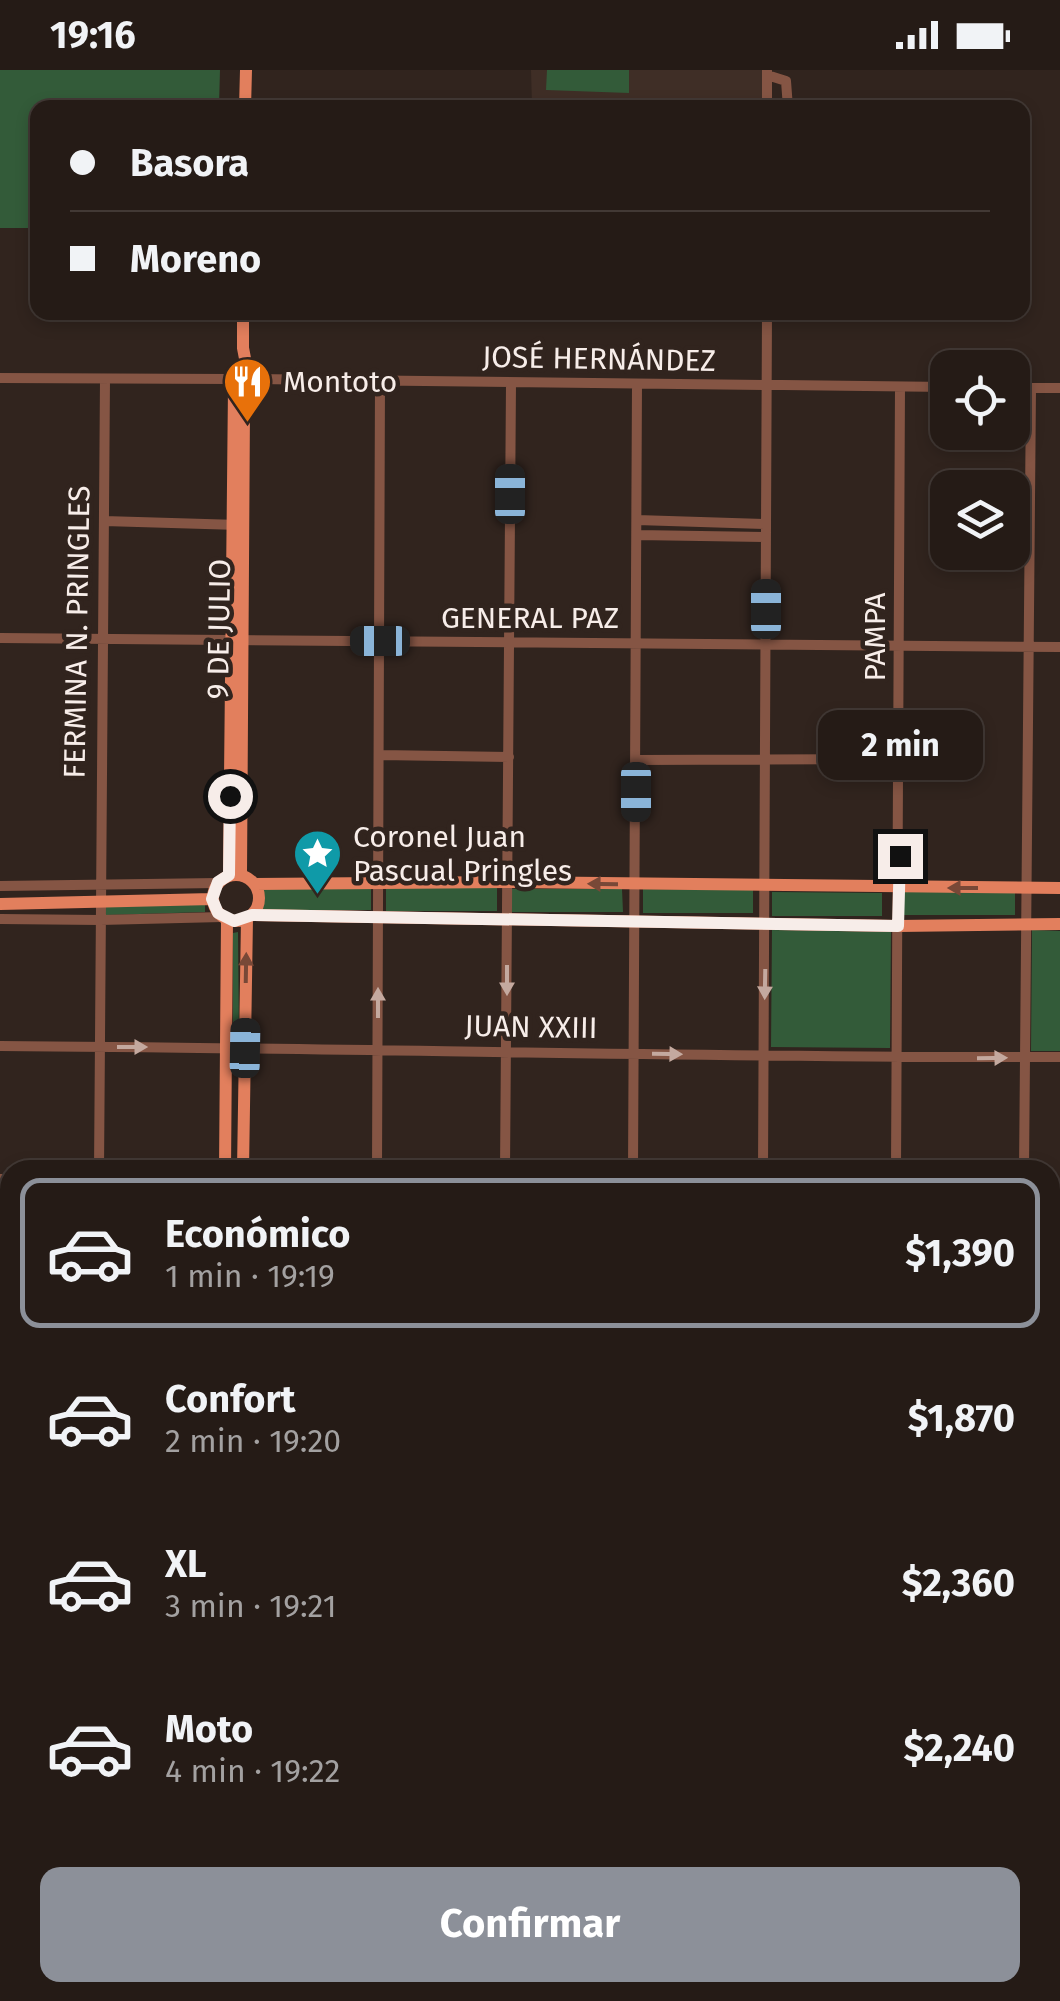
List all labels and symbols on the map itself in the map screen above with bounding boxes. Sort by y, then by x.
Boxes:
street label: JOSÉ HERNÁNDEZ [482,339,716,379]
restaurant icon: Montoto [222,356,274,424]
place label: Montoto [283,364,397,400]
car [495,464,525,524]
street label: FERMINA N. PRINGLES [56,485,98,779]
street label: 9 DE JULIO [200,558,238,700]
car [751,579,781,639]
street label: PAMPA [857,592,893,681]
street label: GENERAL PAZ [441,600,619,636]
car [350,626,410,656]
callout: 2 min [818,711,982,781]
car [621,762,651,822]
route start [208,774,253,819]
place label: Coronel Juan Pascual Pringles [353,819,572,889]
place icon: Coronel Juan Pascual Pringles [292,828,344,896]
route end [878,834,923,879]
one-way arrow [586,876,618,892]
one-way arrow [946,880,978,896]
one-way arrow [239,951,255,983]
one-way arrow [499,964,515,996]
one-way arrow [756,968,772,1000]
one-way arrow [370,986,386,1018]
street label: JUAN XXIII [464,1008,598,1046]
car [229,1018,261,1078]
one-way arrow [117,1039,149,1055]
one-way arrow [652,1046,684,1062]
one-way arrow [977,1050,1009,1066]

